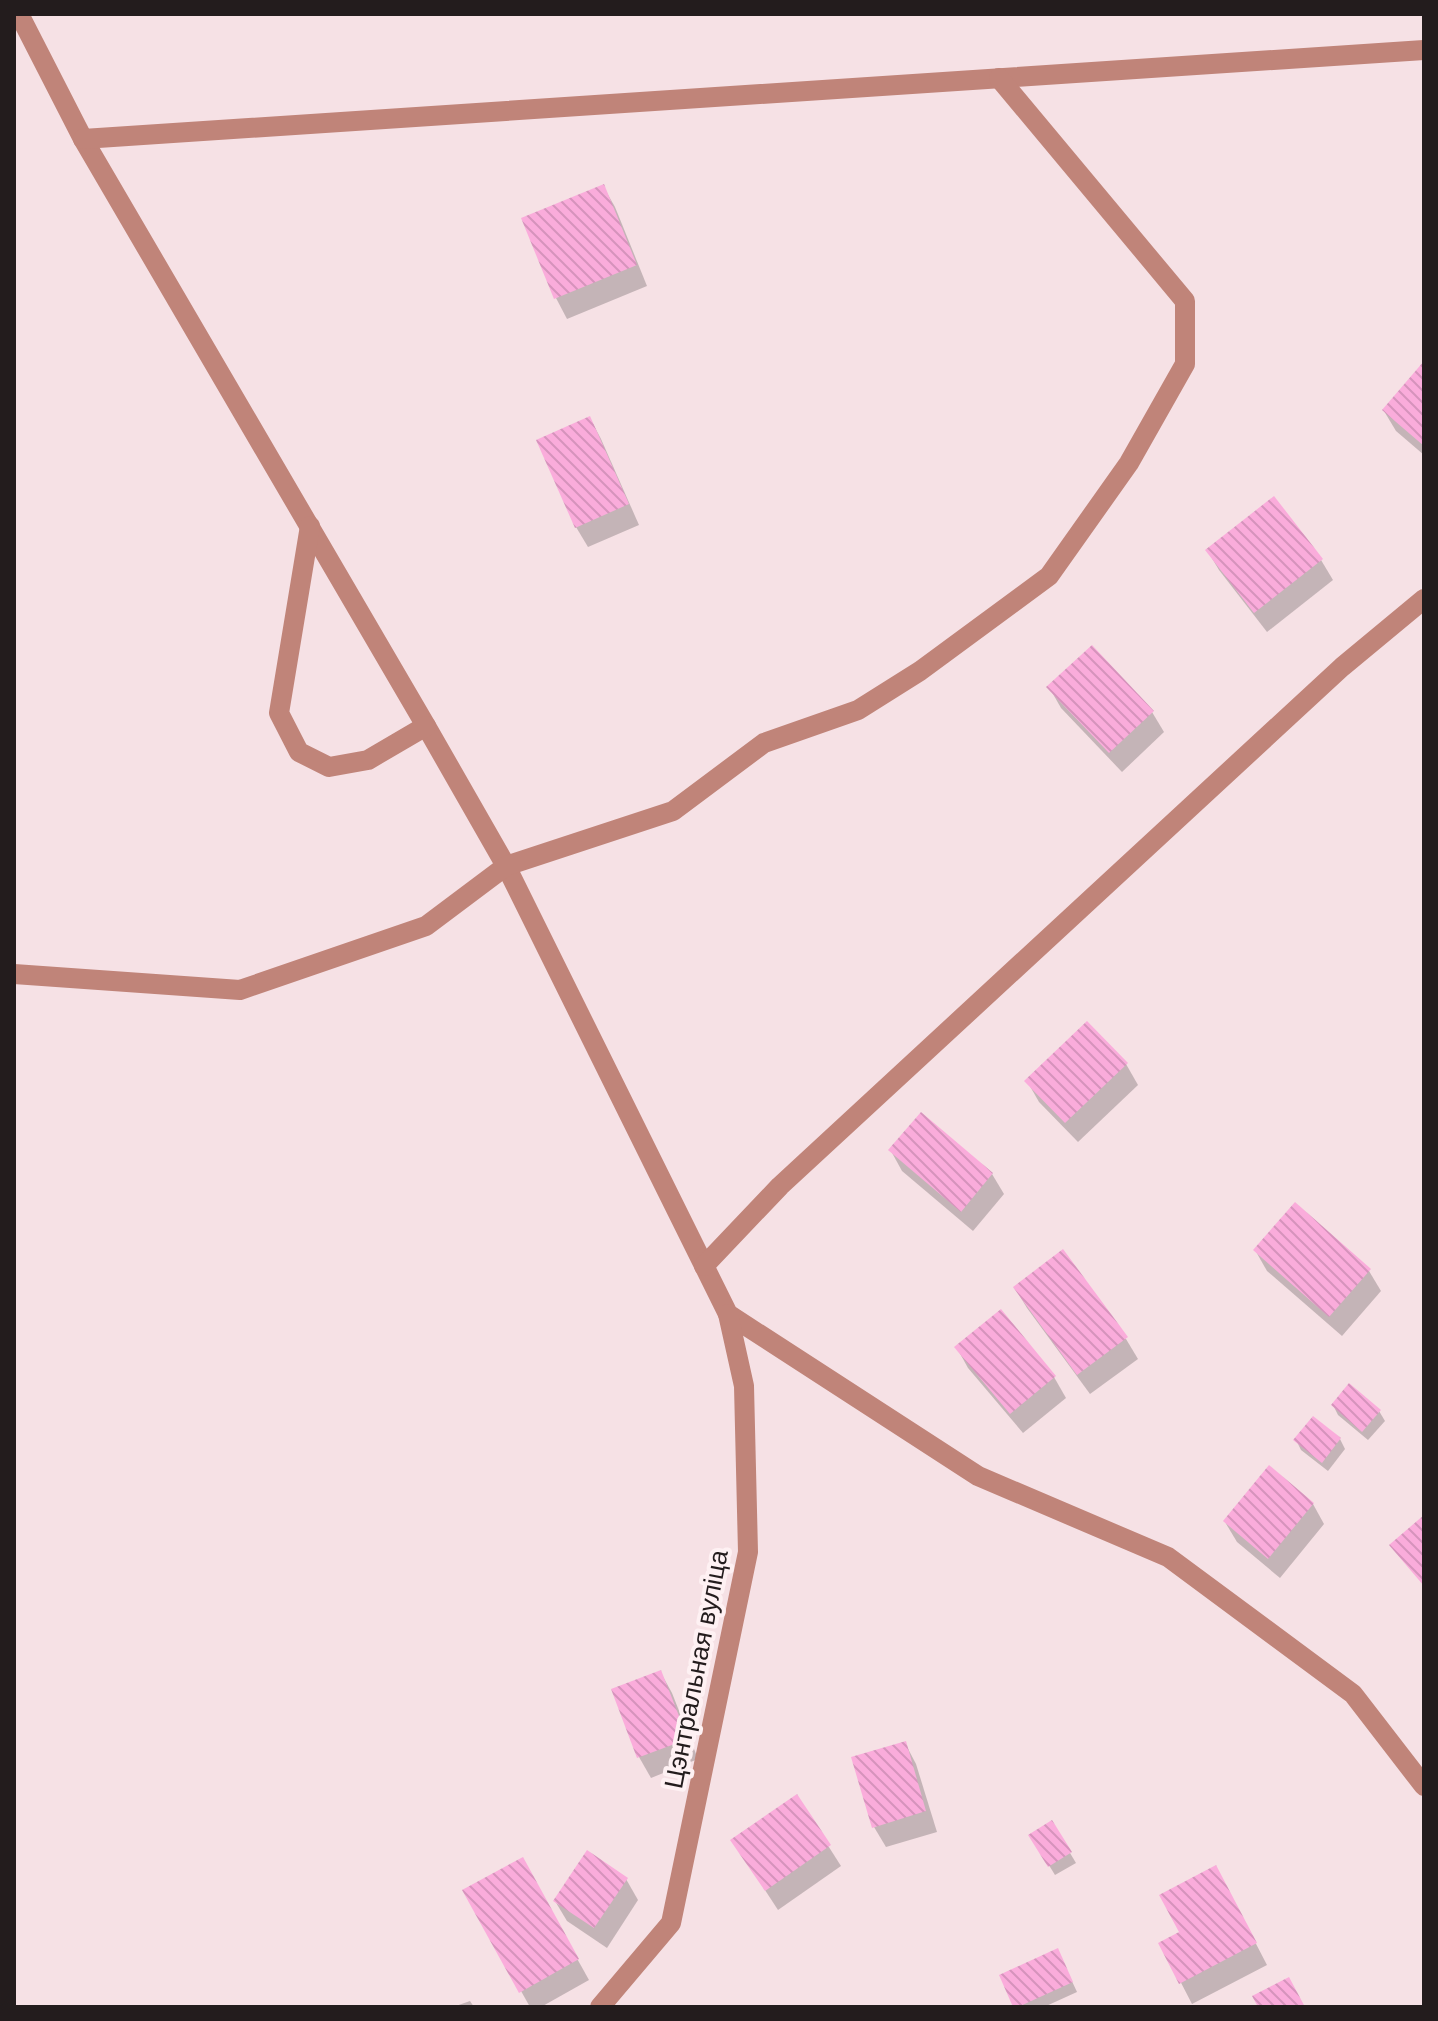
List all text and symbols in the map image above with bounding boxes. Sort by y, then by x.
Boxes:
street label: Цэнтральная вуліца [658,1547,734,1791]

